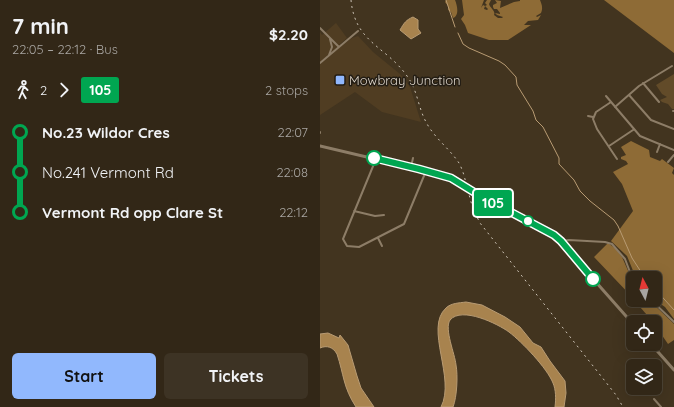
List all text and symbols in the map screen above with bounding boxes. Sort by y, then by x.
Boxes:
text: 7 min [12,12,69,40]
text: $2.20 [269,25,308,44]
text: 22:05 – 22:12 · Bus [12,41,118,57]
place label: Mowbray Junction [349,72,461,88]
marker: Mowbray Junction [334,74,346,86]
icon: walk [12,79,34,101]
icon: forward [53,79,75,101]
text: 105 [89,81,111,99]
text: 2 [40,82,47,98]
text: 2 stops [265,82,308,98]
text: No.23 Wildor Cres [42,123,170,142]
text: 22:07 [277,124,308,140]
unlabelled marker [366,150,382,166]
text: No.241 Vermont Rd [42,163,174,182]
text: 22:08 [276,164,308,180]
line badge: 105 [470,190,516,216]
text: 105 [482,194,504,212]
text: Vermont Rd opp Clare St [42,203,223,222]
text: 22:12 [279,204,308,220]
unlabelled marker [522,215,534,227]
unlabelled marker [585,271,601,287]
north arrow [626,271,662,307]
map controls [626,271,662,395]
button: locate [626,315,662,351]
button: Start [12,353,156,399]
button: Tickets [164,353,308,399]
button: layers [626,359,662,395]

